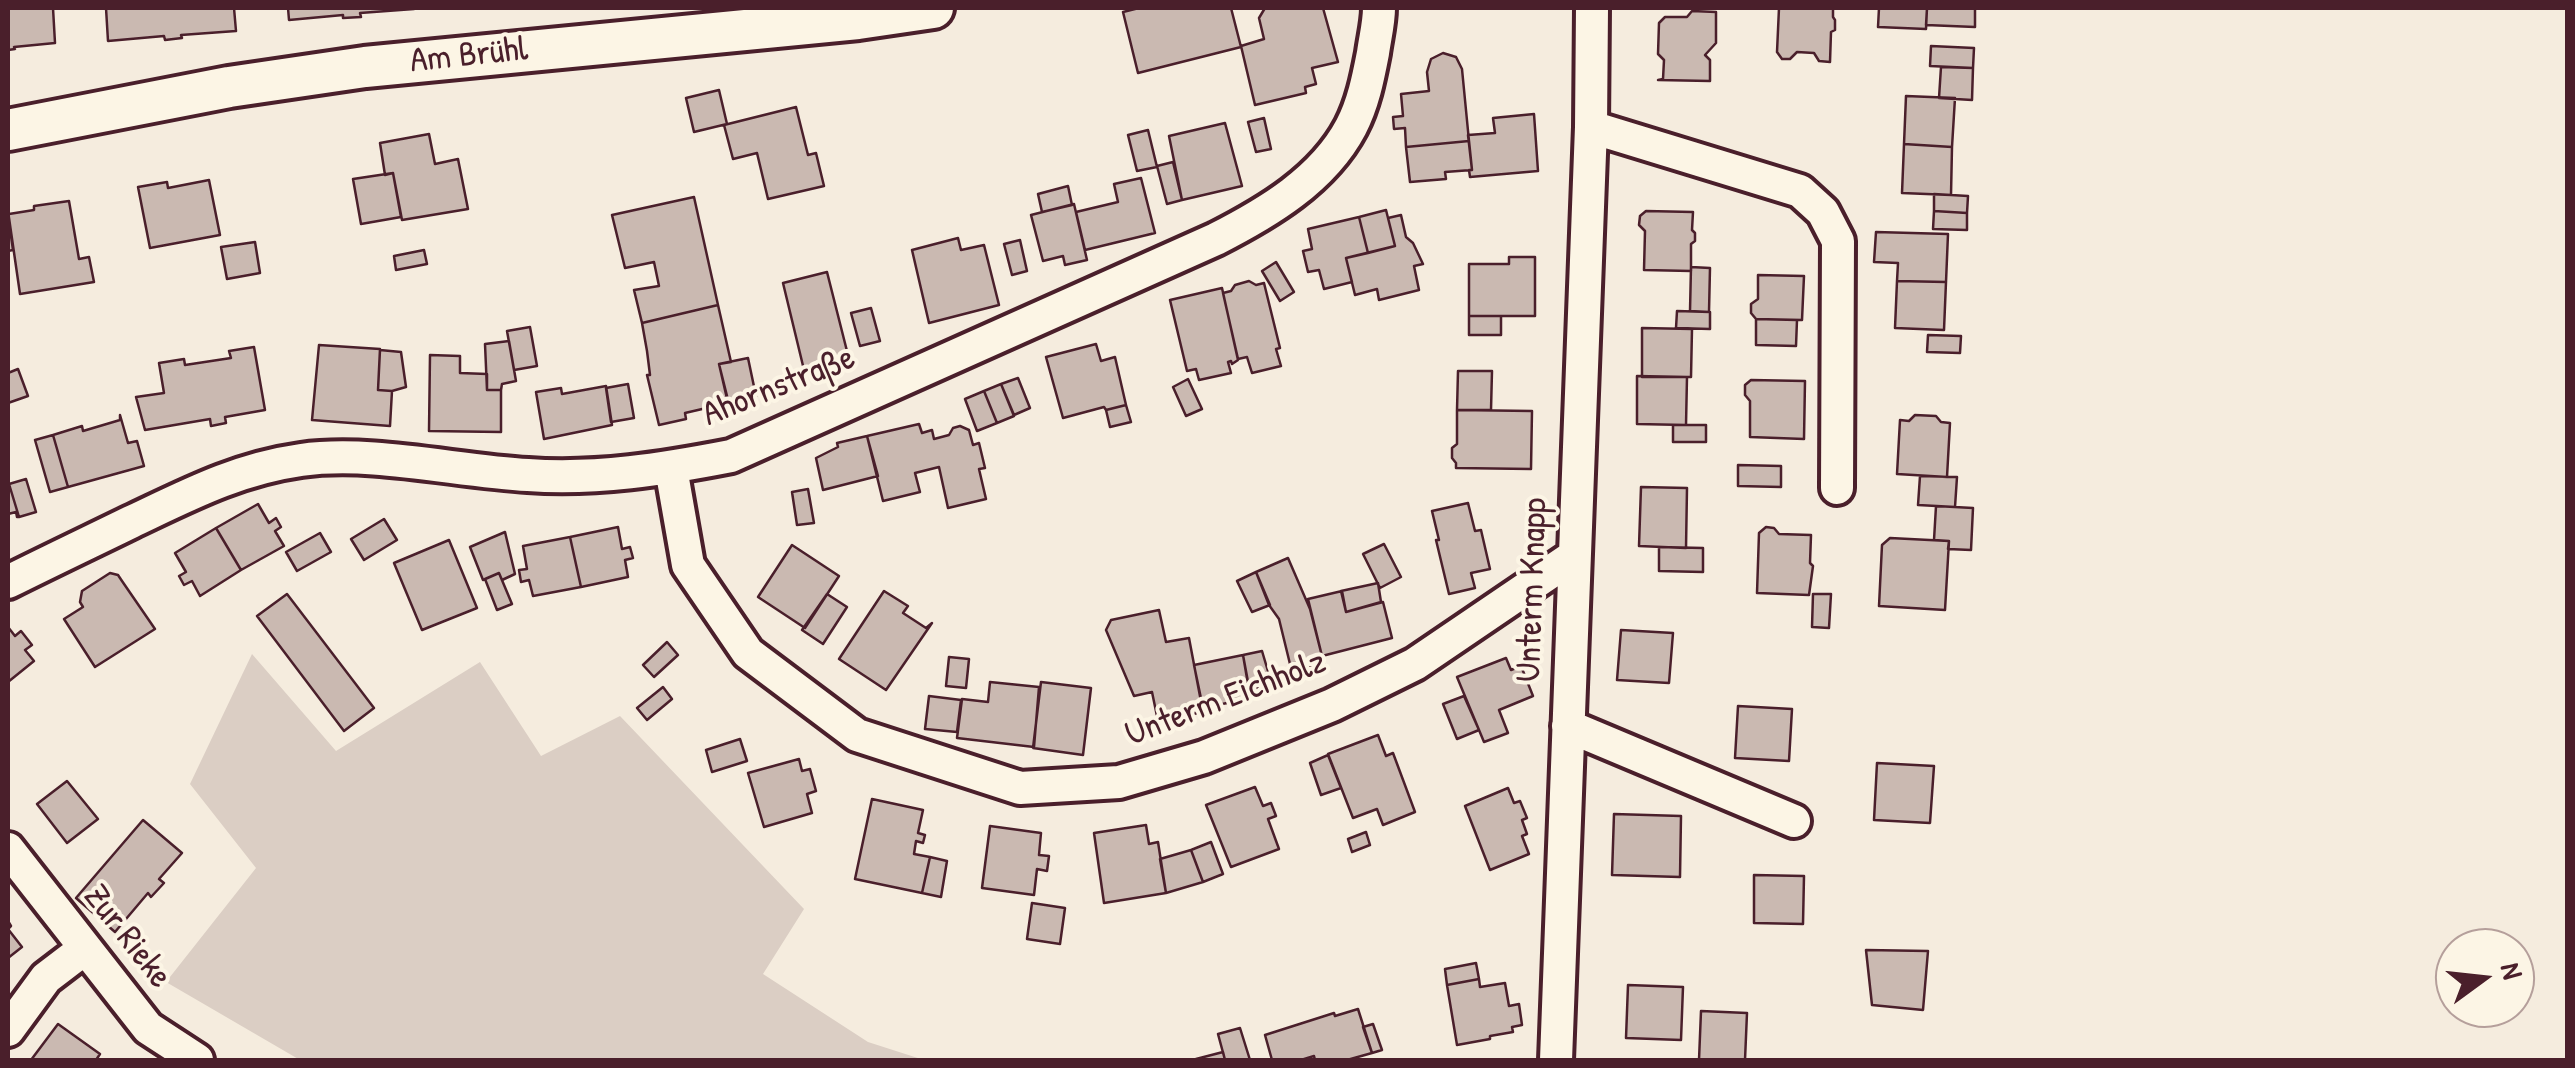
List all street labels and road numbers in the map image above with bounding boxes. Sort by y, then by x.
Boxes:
street label: Am Brühl [408,29,530,83]
street label: Ahornstraße [697,337,861,437]
street label: Unterm Knapp [1509,497,1557,683]
street label: Unterm Eichholz [1120,642,1332,756]
street label: Zur Rieke [74,877,180,997]

